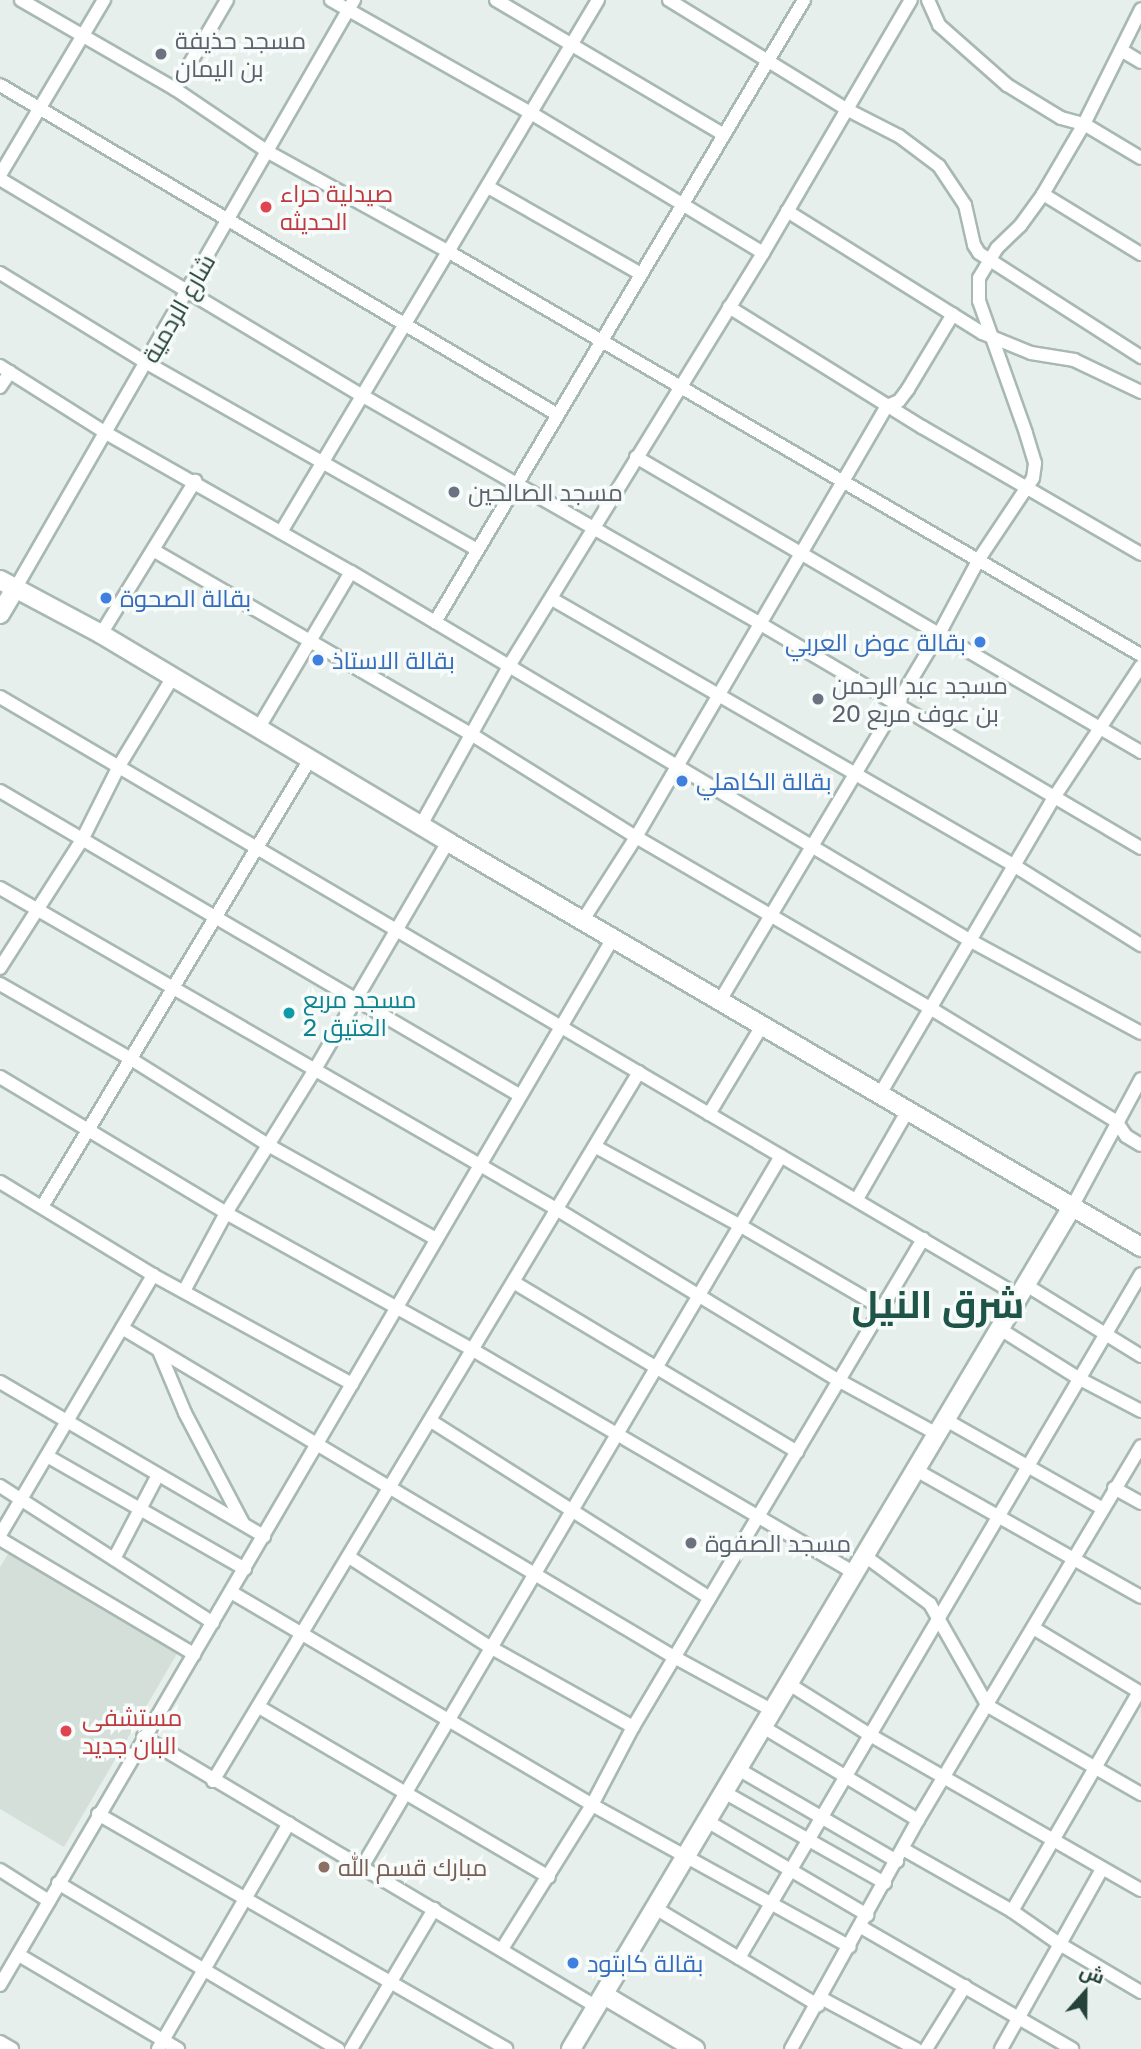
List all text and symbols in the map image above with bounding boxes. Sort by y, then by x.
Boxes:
place label: مسجد حذيفة بن اليمان [175,26,306,82]
marker: مسجد حذيفة بن اليمان [153,46,169,62]
place label: صيدلية حراء الحديثه [280,179,393,235]
marker: صيدلية حراء الحديثه [258,199,274,215]
street label: شارع الردمية [135,249,221,367]
place label: مسجد الصالحين [468,478,623,506]
marker: مسجد الصالحين [446,484,462,500]
place label: بقالة الصحوة [120,584,251,612]
marker: بقالة الصحوة [98,590,114,606]
place label: بقالة عوض العربي [785,628,966,656]
marker: بقالة عوض العربي [972,634,988,650]
place label: بقالة الاستاذ [332,646,455,674]
marker: بقالة الاستاذ [310,652,326,668]
place label: مسجد عبد الرحمن بن عوف مربع 20 [832,671,1008,727]
marker: مسجد عبد الرحمن بن عوف مربع 20 [810,691,826,707]
place label: بقالة الكاهلي [696,767,832,795]
marker: بقالة الكاهلي [674,773,690,789]
place label: مسجد مربع 2 العتيق [303,985,417,1041]
marker: مسجد مربع 2 العتيق [281,1005,297,1021]
district label: شرق النيل [852,1281,1024,1327]
place label: مسجد الصفوة [705,1529,851,1557]
marker: مسجد الصفوة [683,1535,699,1551]
place label: مستشفى البان جديد [82,1703,182,1759]
marker: مستشفى البان جديد [56,1721,76,1741]
place label: مبارك قسم الله [338,1853,487,1881]
marker: مبارك قسم الله [316,1859,332,1875]
place label: بقالة كابتود [587,1949,703,1977]
marker: بقالة كابتود [565,1955,581,1971]
north arrow [1050,1958,1120,2028]
text: ش [1077,1958,1108,1988]

